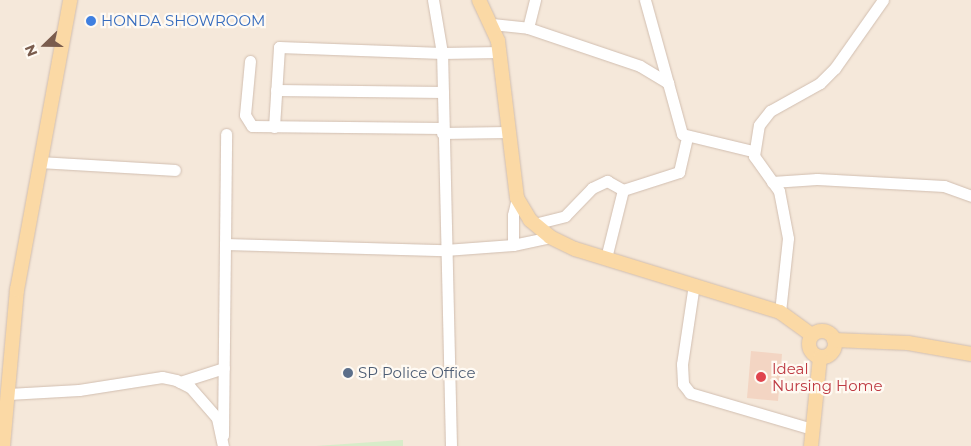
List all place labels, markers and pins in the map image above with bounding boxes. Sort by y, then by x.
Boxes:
place label: HONDA SHOWROOM [101,12,265,30]
marker: HONDA SHOWROOM [85,15,97,27]
place label: Ideal Nursing Home [772,359,883,394]
place label: SP Police Office [358,364,475,382]
marker: SP Police Office [342,367,354,379]
marker: Ideal Nursing Home [754,370,768,384]

